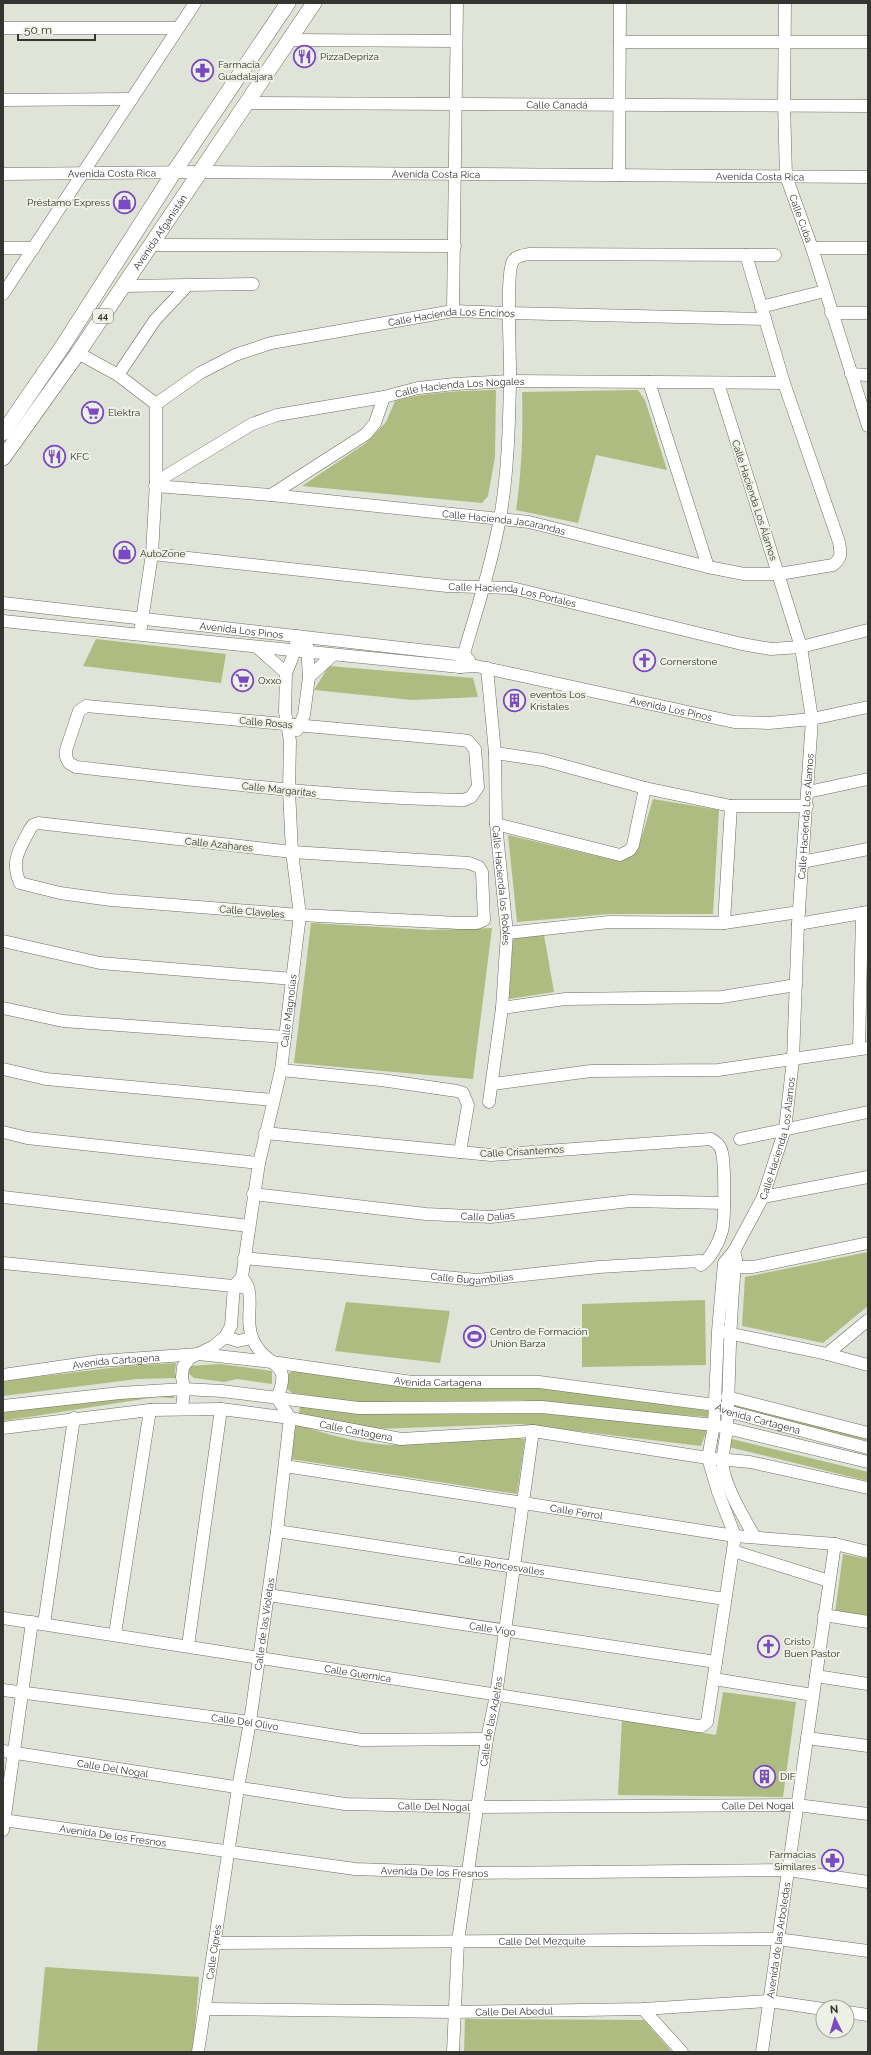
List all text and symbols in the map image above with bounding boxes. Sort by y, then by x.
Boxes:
scale bar [18,16,95,42]
text: 50 m [24,23,52,37]
restaurant icon: PizzaDepriza [291,43,317,69]
place label: PizzaDepriza [320,51,379,62]
pharmacy icon: Farmacia Guadalajara [190,57,216,83]
place label: Farmacia Guadalajara [218,59,273,82]
street label: Calle Canadá [526,99,588,111]
street label: Avenida Costa Rica [68,167,156,179]
street label: Avenida Costa Rica [392,168,480,180]
street label: Avenida Costa Rica [716,171,804,183]
shop icon: Préstamo Express [112,189,138,215]
street label: Avenida Afganistán [131,192,189,272]
street label: Calle Cuba [787,193,815,244]
place label: Préstamo Express [27,197,110,208]
street label: Calle Hacienda Los Encinos [387,306,515,328]
road number: 44 [93,309,113,323]
street label: Calle Hacienda Los Nogales [394,376,525,400]
supermarket icon: Elektra [80,399,106,425]
place label: Elektra [108,407,140,418]
street label: Calle Hacienda Los Álamos [730,438,779,562]
restaurant icon: KFC [42,443,68,469]
place label: KFC [70,451,89,462]
street label: Calle Hacienda Jacarandas [442,508,567,537]
shop icon: AutoZone [111,540,137,566]
place label: AutoZone [140,548,186,559]
street label: Calle Hacienda Los Portales [448,581,578,609]
street label: Avenida Los Pinos [199,620,284,641]
church icon: Cornerstone [632,648,658,674]
place label: Cornerstone [660,656,717,667]
supermarket icon: Oxxo [229,667,255,693]
place label: Oxxo [258,675,281,686]
building icon: eventos Los Kristales [501,687,527,713]
place label: eventos Los Kristales [530,689,586,712]
street label: Avenida Los Pinos [629,695,713,723]
street label: Calle Rosas [239,715,293,730]
street label: Calle Hacienda Los Álamos [796,753,816,880]
street label: Calle Margaritas [241,780,317,799]
street label: Calle Hacienda los Robles [490,825,512,946]
street label: Calle Azahares [184,835,254,854]
street label: Calle Claveles [219,903,285,920]
street label: Calle Magnolias [279,973,299,1048]
street label: Calle Hacienda Los Álamos [757,1076,797,1201]
street label: Calle Crisantemos [480,1144,564,1159]
street label: Calle Dalias [461,1209,515,1223]
street label: Calle Bugambilias [430,1271,514,1286]
sports icon: Centro de Formación Unión Barza [462,1324,488,1350]
place label: Centro de Formación Unión Barza [490,1326,588,1349]
street label: Avenida Cartagena [72,1352,160,1371]
street label: Avenida Cartagena [393,1375,482,1388]
street label: Avenida Cartagena [714,1401,802,1436]
street label: Calle Cartagena [319,1419,394,1443]
street label: Calle Ferrol [549,1502,604,1521]
street label: Calle Roncesvalles [457,1554,545,1578]
street label: Calle de las Violetas [252,1577,276,1671]
street label: Calle Vigo [468,1620,517,1638]
church icon: Cristo Buen Pastor [755,1634,781,1660]
place label: Cristo Buen Pastor [784,1636,841,1659]
street label: Calle Guernica [323,1663,392,1684]
street label: Calle de las Adelfas [478,1676,505,1767]
street label: Calle Del Olivo [211,1712,279,1733]
street label: Calle Del Nogal [76,1758,149,1779]
building icon: DIF [752,1763,778,1789]
place label: DIF [780,1771,796,1782]
street label: Calle Del Nogal [398,1800,470,1813]
street label: Calle Del Nogal [722,1800,794,1811]
street label: Avenida De los Fresnos [59,1823,167,1849]
pharmacy icon: Farmacias Similares [819,1847,845,1873]
place label: Farmacias Similares [769,1849,816,1872]
street label: Avenida De los Fresnos [381,1865,489,1879]
street label: Avenida de las Arboledas [765,1881,792,1999]
street label: Calle Ciprés [204,1924,223,1980]
street label: Calle Del Mezquite [498,1935,586,1947]
north arrow [815,1999,855,2039]
text: N [829,2003,839,2016]
street label: Calle Del Abedul [475,2005,553,2018]

